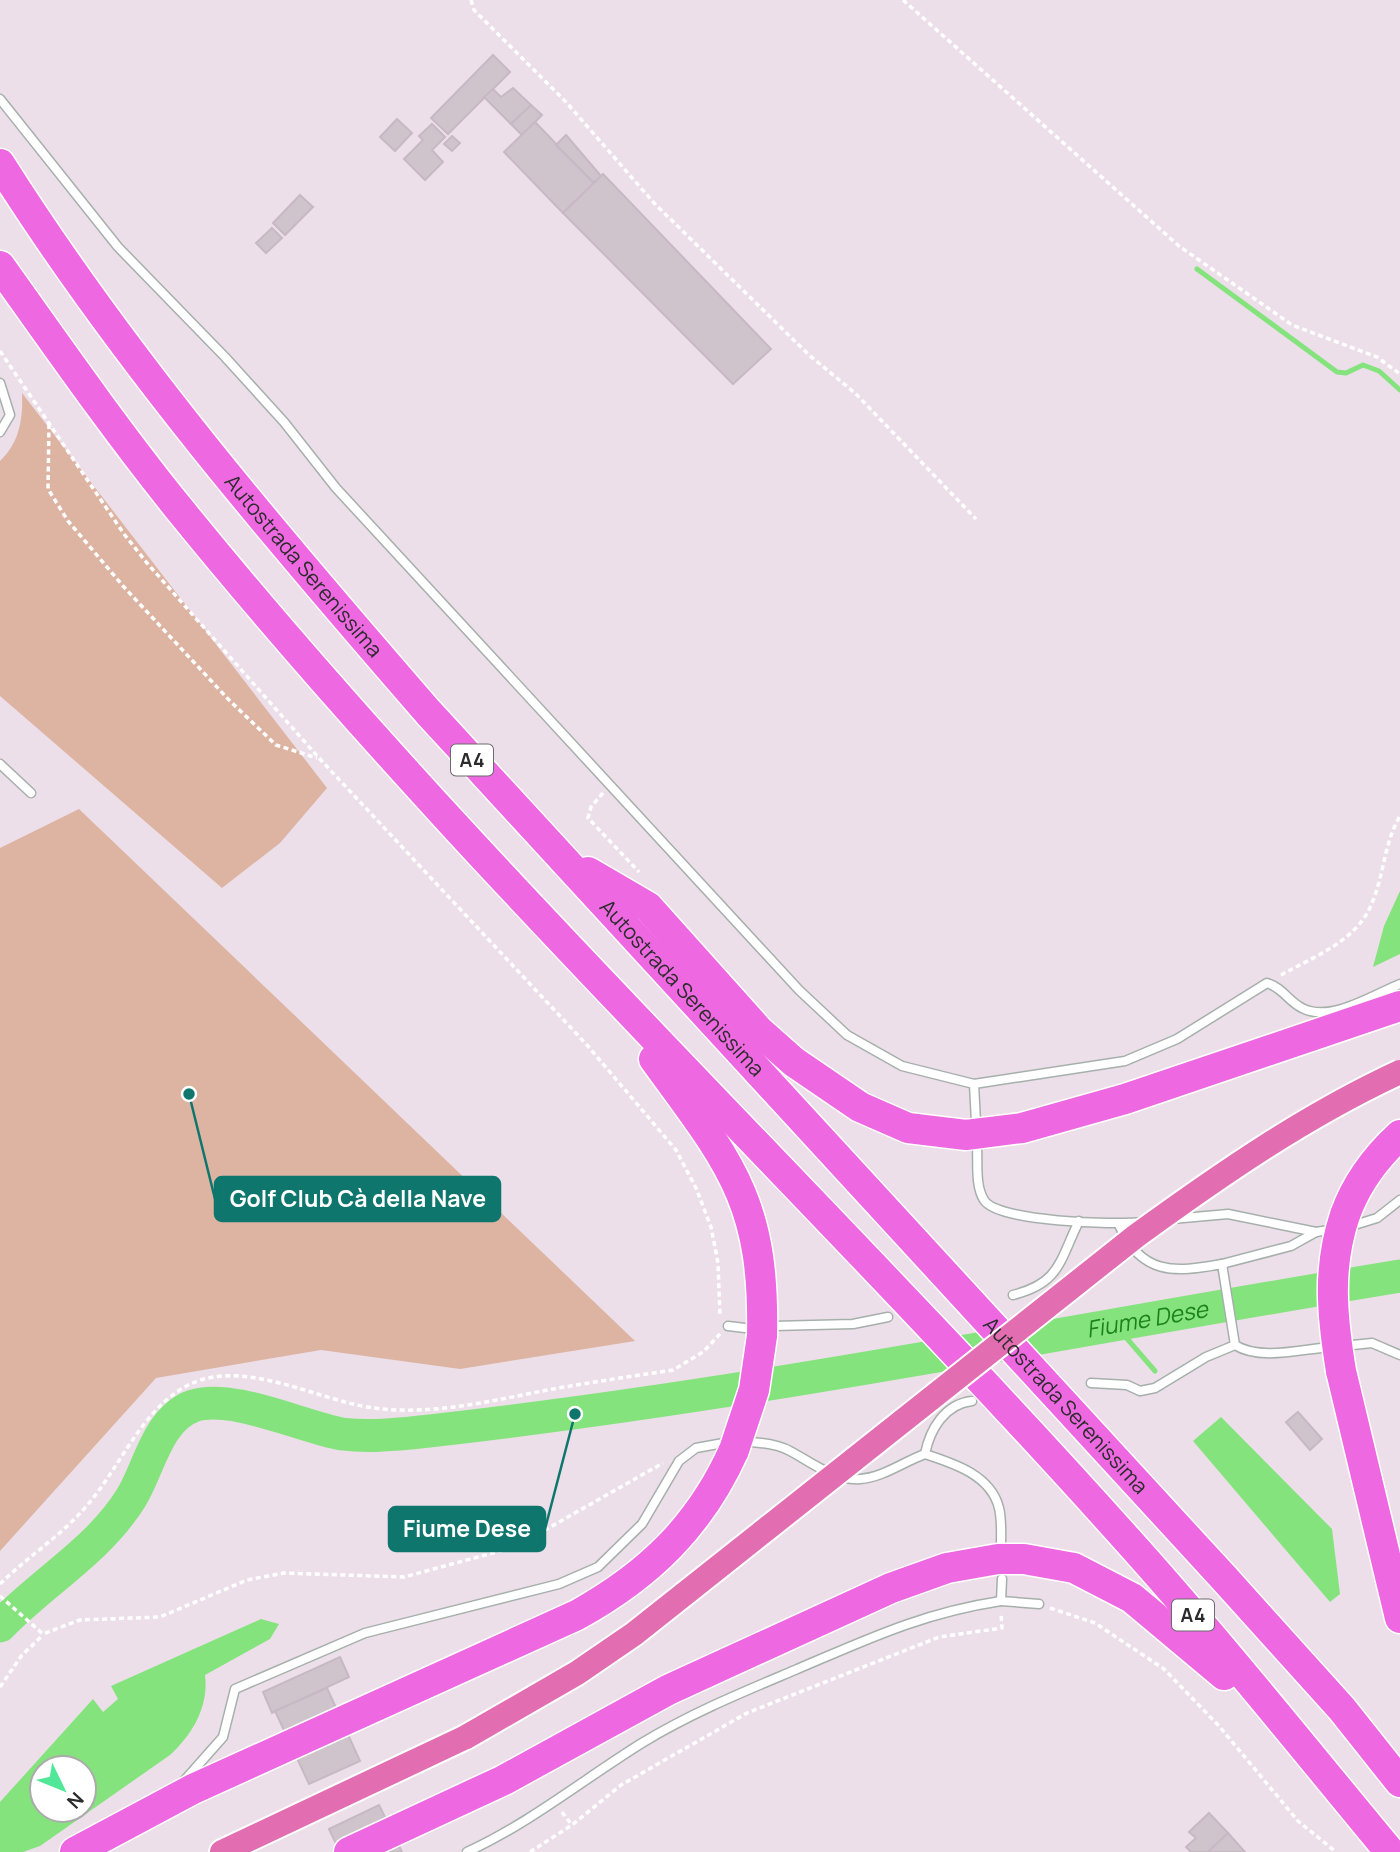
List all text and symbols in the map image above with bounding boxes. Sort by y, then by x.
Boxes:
street label: Autostrada Serenissima [219,468,389,663]
road number: A4 [451,744,493,776]
street label: Autostrada Serenissima [594,893,771,1082]
callout: Golf Club Cà della Nave [215,1177,500,1221]
text: Golf Club Cà della Nave [230,1182,486,1214]
water label: Fiume Dese [1084,1292,1212,1345]
street label: Autostrada Serenissima [978,1310,1155,1499]
callout: Fiume Dese [389,1507,545,1551]
text: Fiume Dese [403,1512,531,1544]
road number: A4 [1172,1600,1214,1630]
north arrow [28,1754,98,1824]
text: N [61,1787,90,1814]

